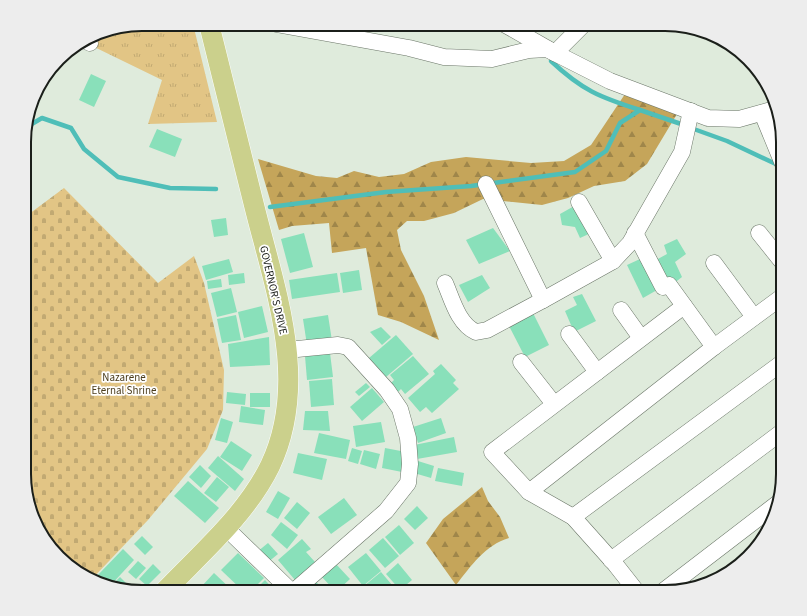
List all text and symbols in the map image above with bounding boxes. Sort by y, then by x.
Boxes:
street label: GOVERNOR'S DRIVE [256,244,291,336]
park label: Nazarene Eternal Shrine [92,370,157,398]

